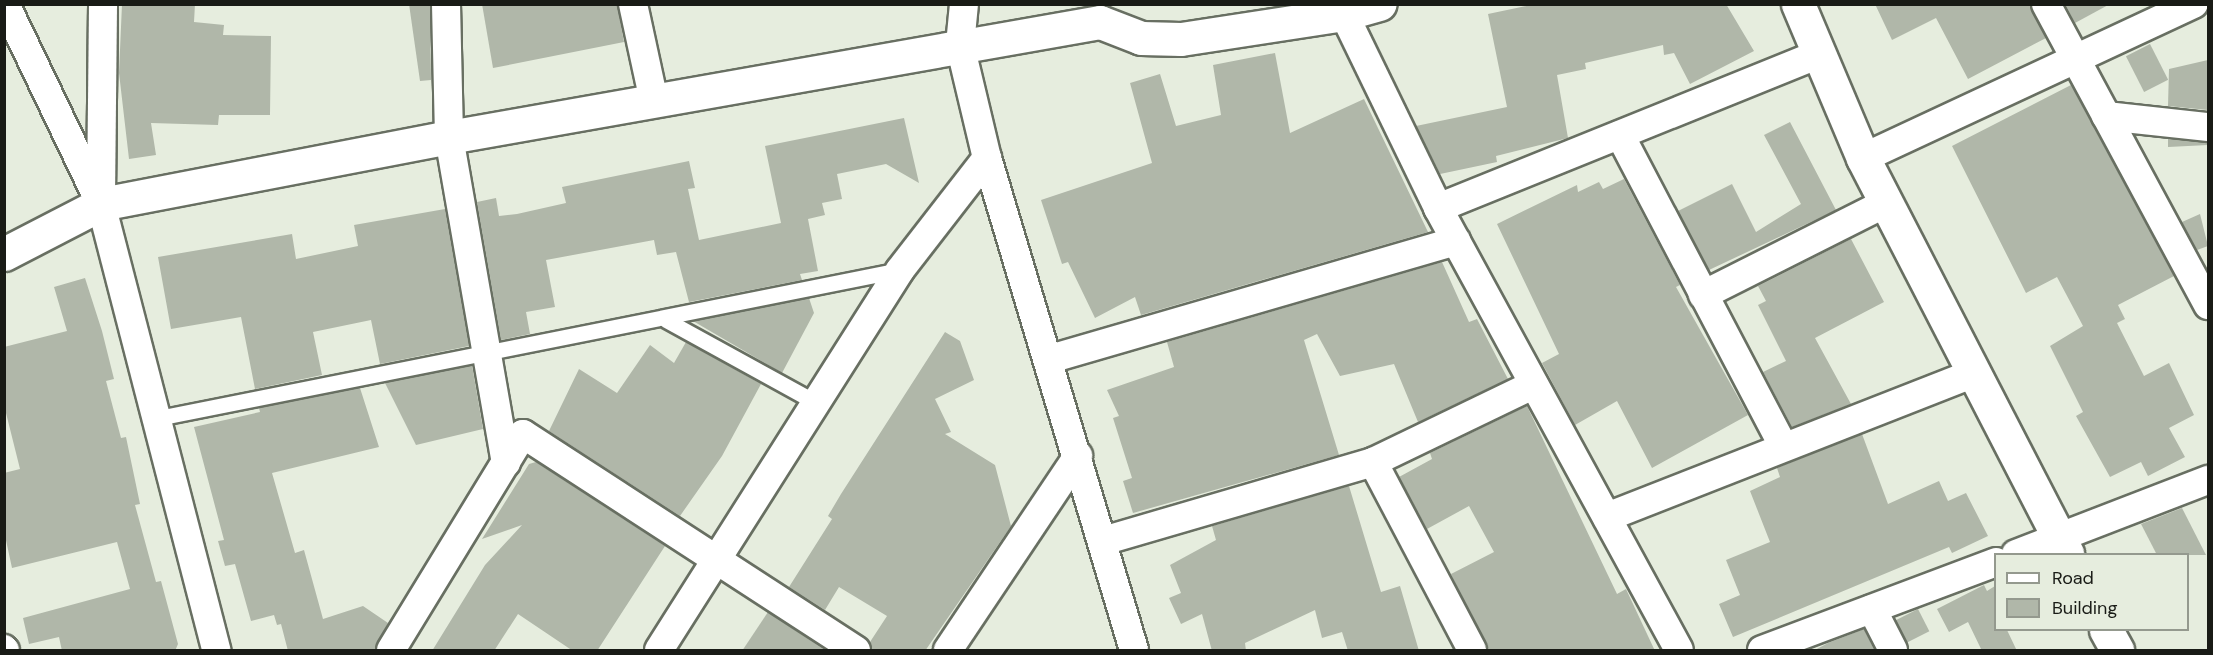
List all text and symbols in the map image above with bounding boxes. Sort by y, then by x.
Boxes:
legend [1994,553,2189,631]
text: Road [2052,566,2094,590]
text: Building [2052,596,2117,620]

